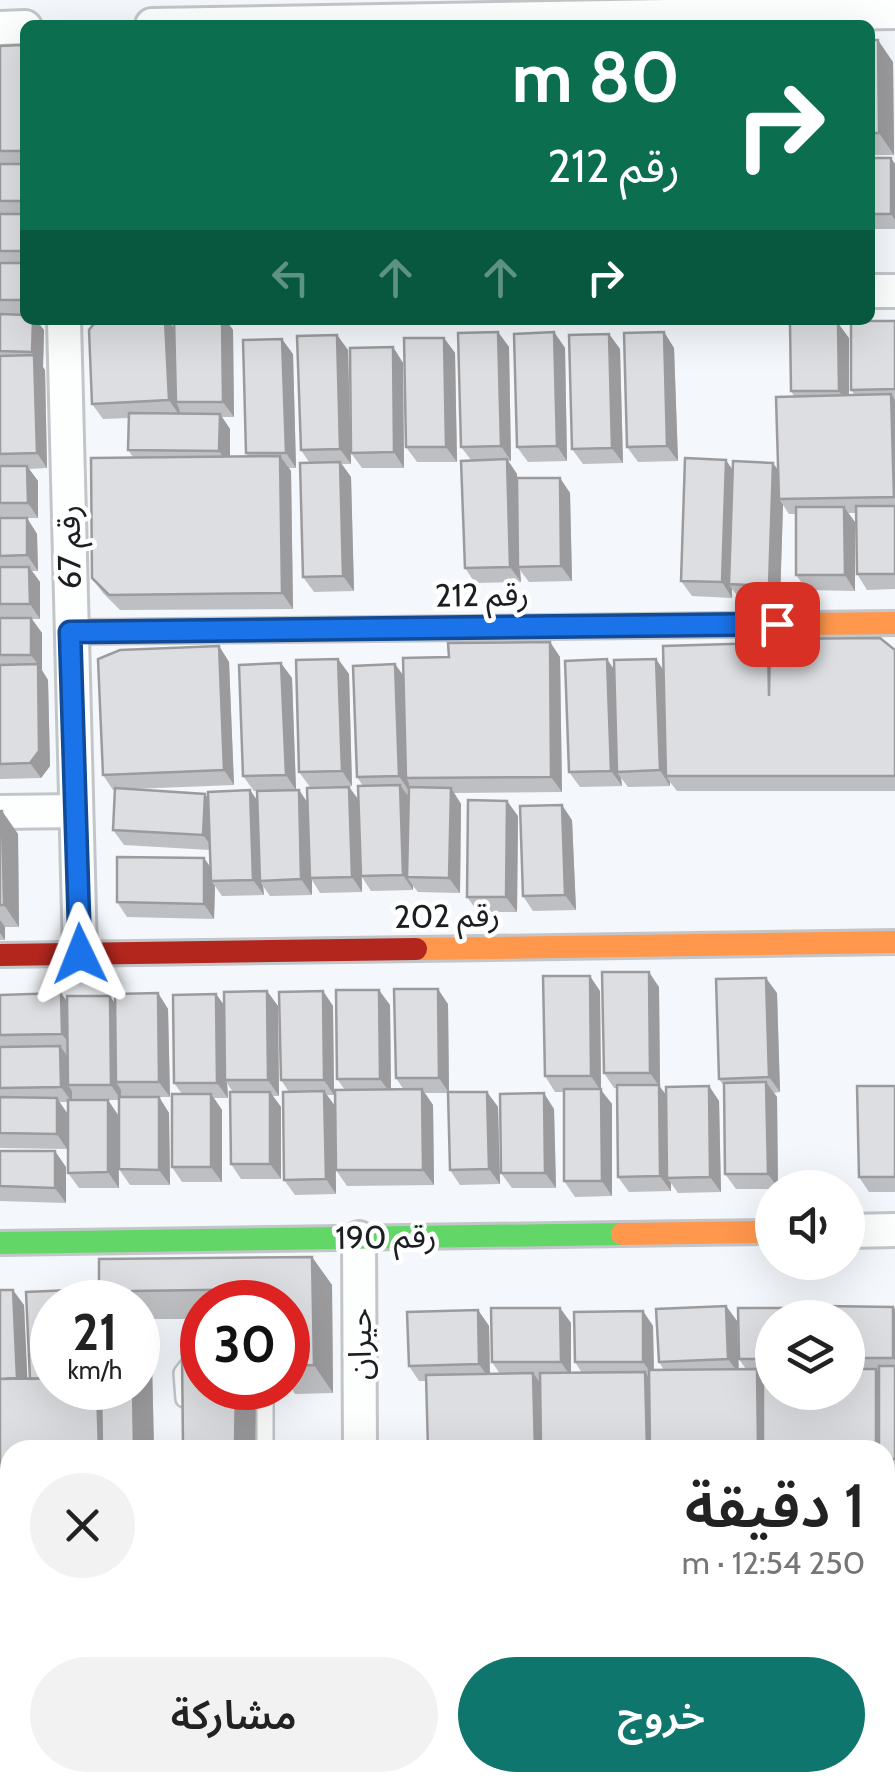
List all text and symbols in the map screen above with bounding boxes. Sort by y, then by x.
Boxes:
text: 80 m [512,34,680,120]
icon: right [715,60,845,190]
text: رقم 212 [547,139,680,193]
icon: left [263,250,318,305]
icon: ahead [368,250,423,305]
icon: ahead [473,250,528,305]
icon: right [578,250,633,305]
street label: رقم 67 [48,504,94,589]
street label: رقم 212 [435,574,530,620]
pin [735,582,820,667]
icon: arrive [750,597,805,652]
street label: رقم 202 [394,895,500,941]
position arrow [28,902,132,1006]
map controls [755,1170,865,1410]
button: sound [755,1170,865,1280]
street label: رقم 190 [335,1216,437,1262]
speed limit sign: 30 [180,1280,310,1410]
button: layers [755,1300,865,1410]
text: 21 [73,1302,117,1363]
street label: حيران [340,1308,379,1380]
text: km/h [68,1355,122,1385]
text: 1 دقيقة [685,1469,865,1542]
button: close [30,1473,135,1578]
text: 250 m · 12:54 [682,1543,865,1582]
button: مشاركة [30,1657,438,1772]
button: خروج [458,1657,865,1772]

